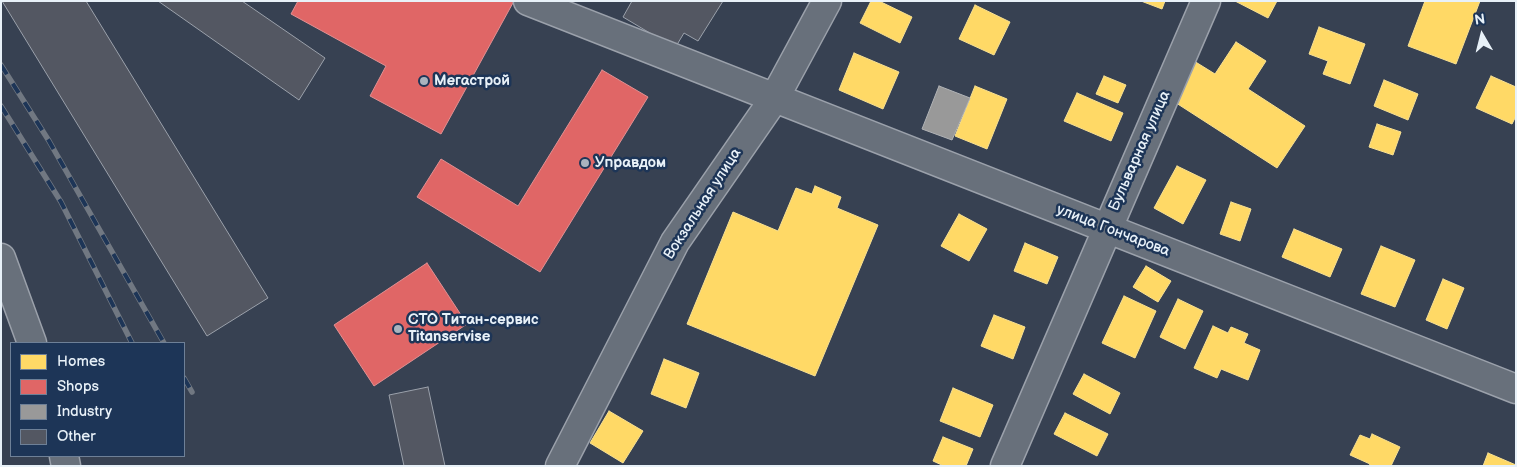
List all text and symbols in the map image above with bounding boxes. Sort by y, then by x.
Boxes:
north arrow [1457,10,1507,60]
text: N [1473,11,1486,29]
place label: Мегастрой [434,72,510,90]
marker: Мегастрой [418,75,430,87]
street label: Бульварная улица [1105,88,1175,214]
street label: Вокзальная улица [660,145,746,263]
place label: Управдом [595,154,666,172]
marker: Управдом [579,157,591,169]
street label: улица Гончарова [1054,201,1172,261]
place label: СТО Титан-сервис Titanservise [408,311,539,346]
marker: СТО Титан-сервис Titanservise [392,323,404,335]
legend [10,342,185,457]
text: Homes [57,352,105,371]
text: Shops [57,377,99,396]
text: Industry [57,402,112,421]
text: Other [57,427,96,446]

